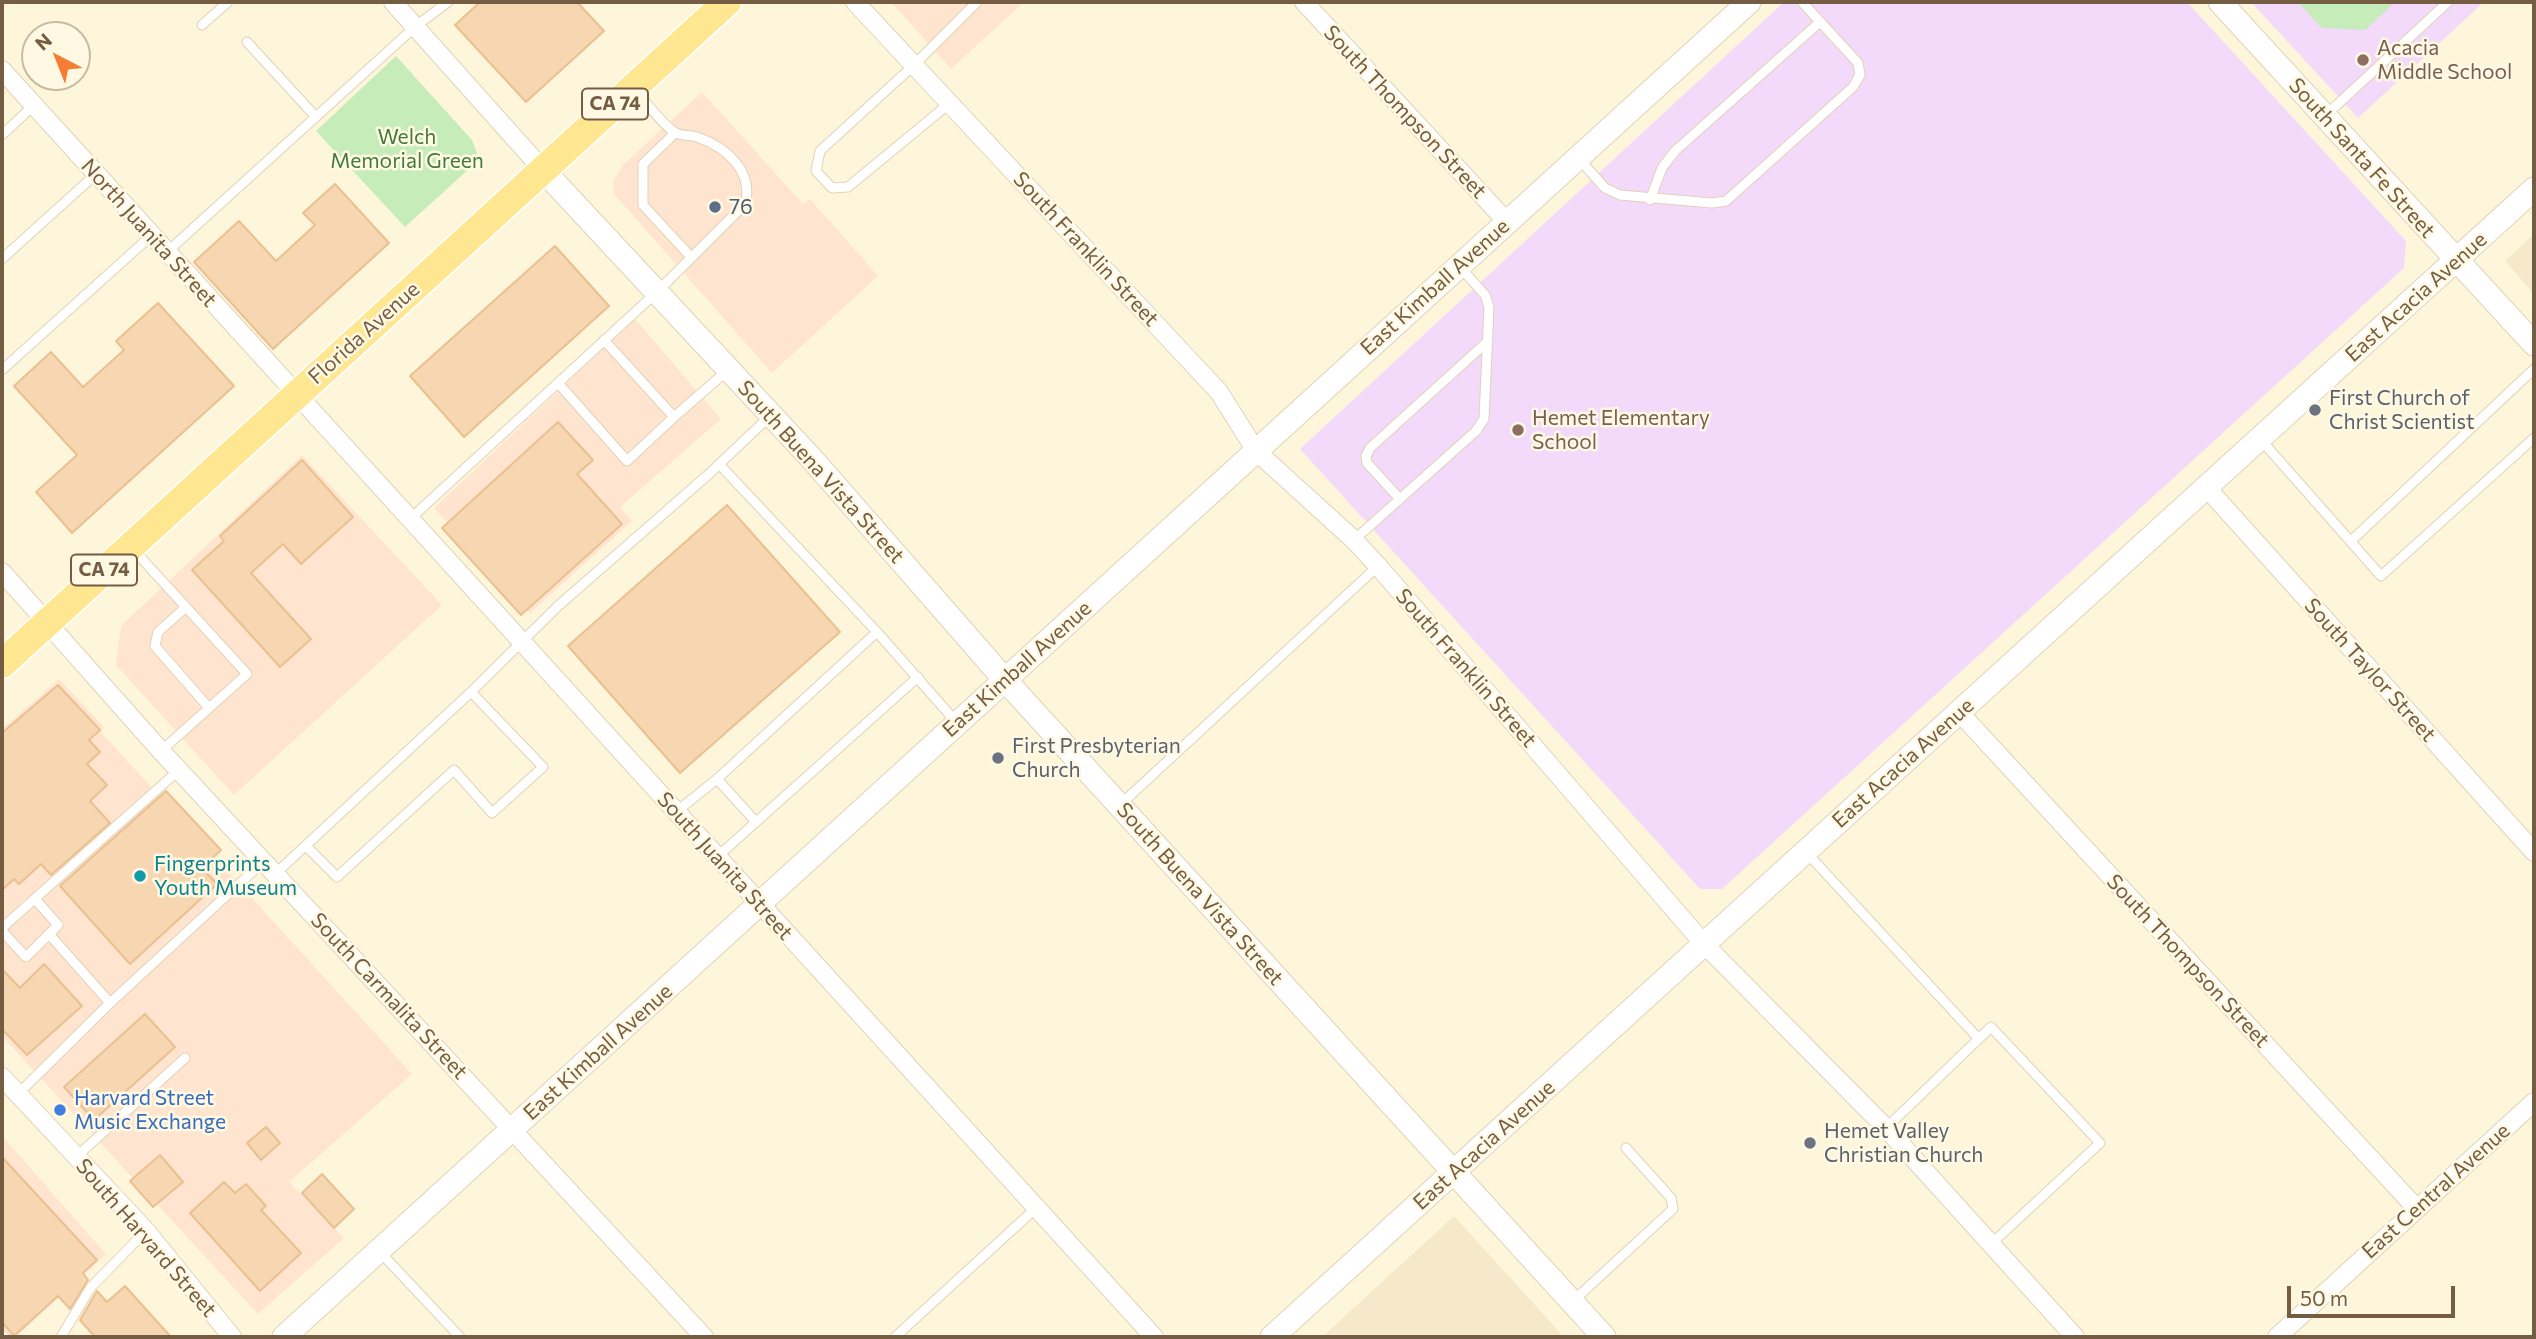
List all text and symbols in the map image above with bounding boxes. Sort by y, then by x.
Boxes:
street label: South Thompson Street [1318,20,1492,204]
north arrow [21,21,91,91]
text: N [30,28,56,55]
place label: Acacia Middle School [2377,35,2512,85]
marker: Acacia Middle School [2355,52,2371,68]
street label: South Santa Fe Street [2284,73,2440,243]
road number: CA 74 [582,88,648,120]
park label: Welch Memorial Green [330,124,484,174]
street label: North Juanita Street [76,154,222,312]
street label: South Franklin Street [1008,167,1164,331]
place label: 76 [729,194,753,220]
marker: 76 [707,199,723,215]
street label: East Kimball Avenue [1355,214,1515,360]
street label: East Acacia Avenue [2340,227,2492,367]
street label: Florida Avenue [303,277,425,389]
street label: South Buena Vista Street [732,376,910,568]
place label: First Church of Christ Scientist [2329,385,2475,435]
marker: First Church of Christ Scientist [2307,402,2323,418]
place label: Hemet Elementary School [1532,405,1710,455]
marker: Hemet Elementary School [1510,422,1526,438]
road number: CA 74 [71,554,137,586]
street label: South Franklin Street [1390,584,1542,752]
street label: South Taylor Street [2299,593,2441,747]
street label: East Kimball Avenue [937,596,1097,742]
street label: East Acacia Avenue [1827,693,1979,833]
place label: First Presbyterian Church [1012,733,1181,783]
marker: First Presbyterian Church [990,750,1006,766]
street label: South Juanita Street [652,787,798,945]
street label: South Buena Vista Street [1111,798,1289,990]
place label: Fingerprints Youth Museum [154,851,297,901]
marker: Fingerprints Youth Museum [132,868,148,884]
street label: South Thompson Street [2101,869,2275,1053]
street label: South Carmalita Street [305,908,473,1084]
street label: East Kimball Avenue [518,979,678,1125]
street label: East Acacia Avenue [1408,1075,1560,1215]
place label: Harvard Street Music Exchange [74,1085,226,1135]
marker: Harvard Street Music Exchange [52,1102,68,1118]
place label: Hemet Valley Christian Church [1824,1118,1983,1168]
street label: East Central Avenue [2357,1118,2515,1264]
marker: Hemet Valley Christian Church [1802,1135,1818,1151]
street label: South Harvard Street [70,1154,222,1322]
scale bar [2291,1272,2459,1316]
text: 50 m [2300,1285,2348,1310]

